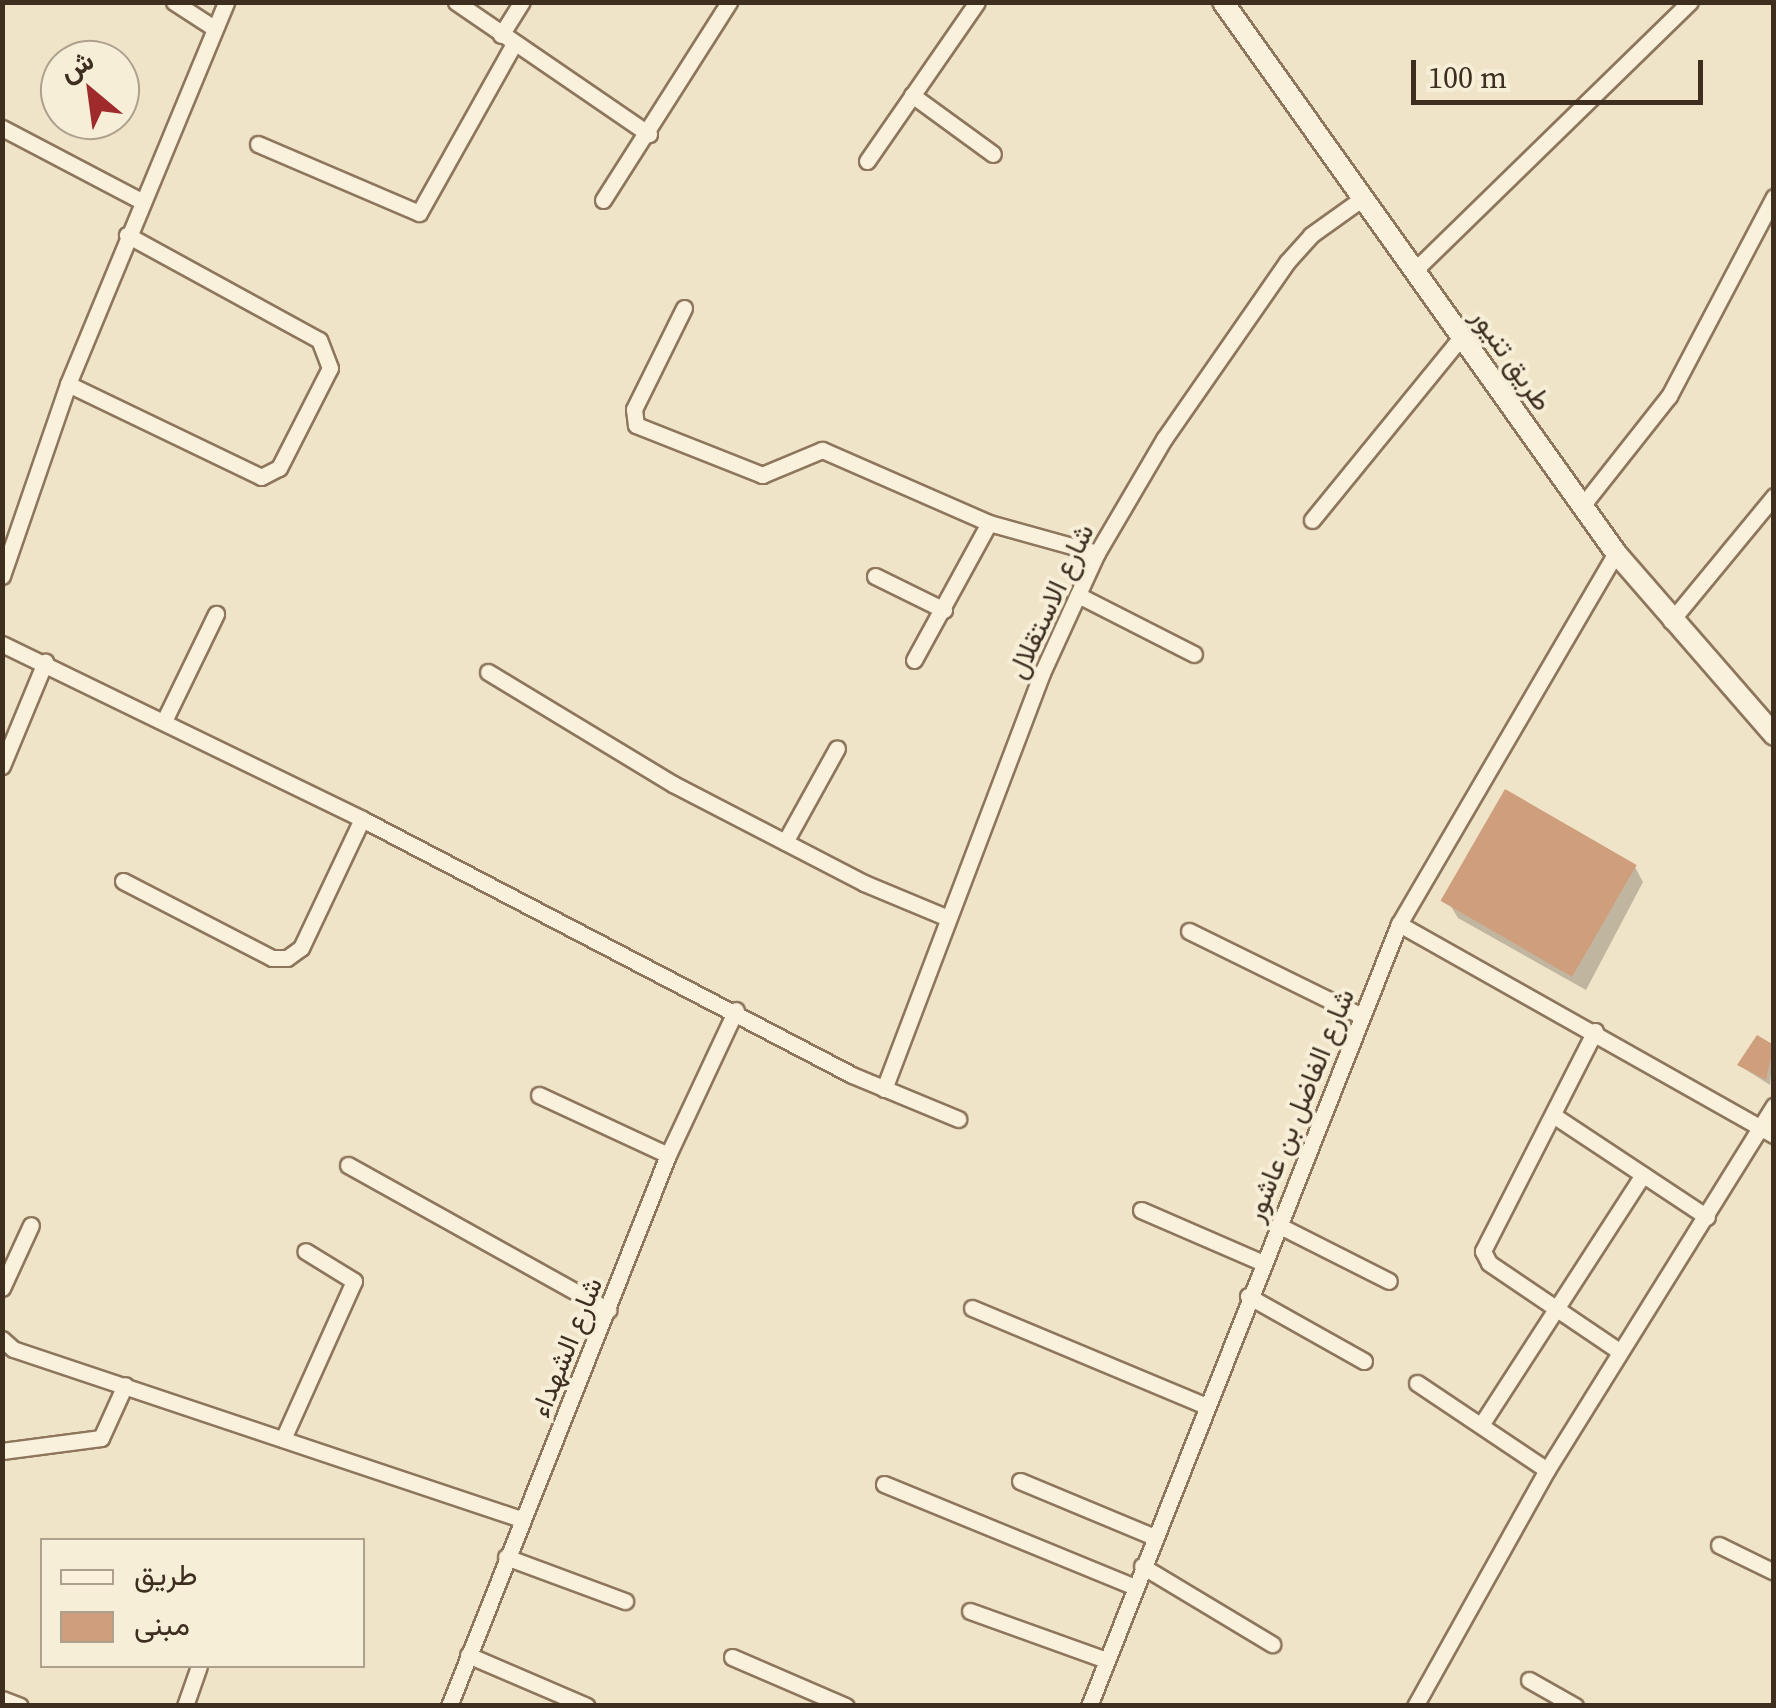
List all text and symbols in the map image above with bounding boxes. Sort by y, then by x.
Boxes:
north arrow [40,40,140,140]
scale bar [1416,40,1708,102]
text: ش [52,41,100,90]
text: 100 m [1428,57,1507,98]
street label: طريق تنيور [1464,301,1560,417]
street label: شارع الاستقلال [1000,518,1100,684]
street label: شارع الفاضل بن عاشور [1237,984,1361,1226]
street label: شارع الشهداء [523,1272,609,1422]
legend [40,1538,365,1668]
text: طريق [134,1554,198,1595]
text: مبنى [134,1604,190,1645]

